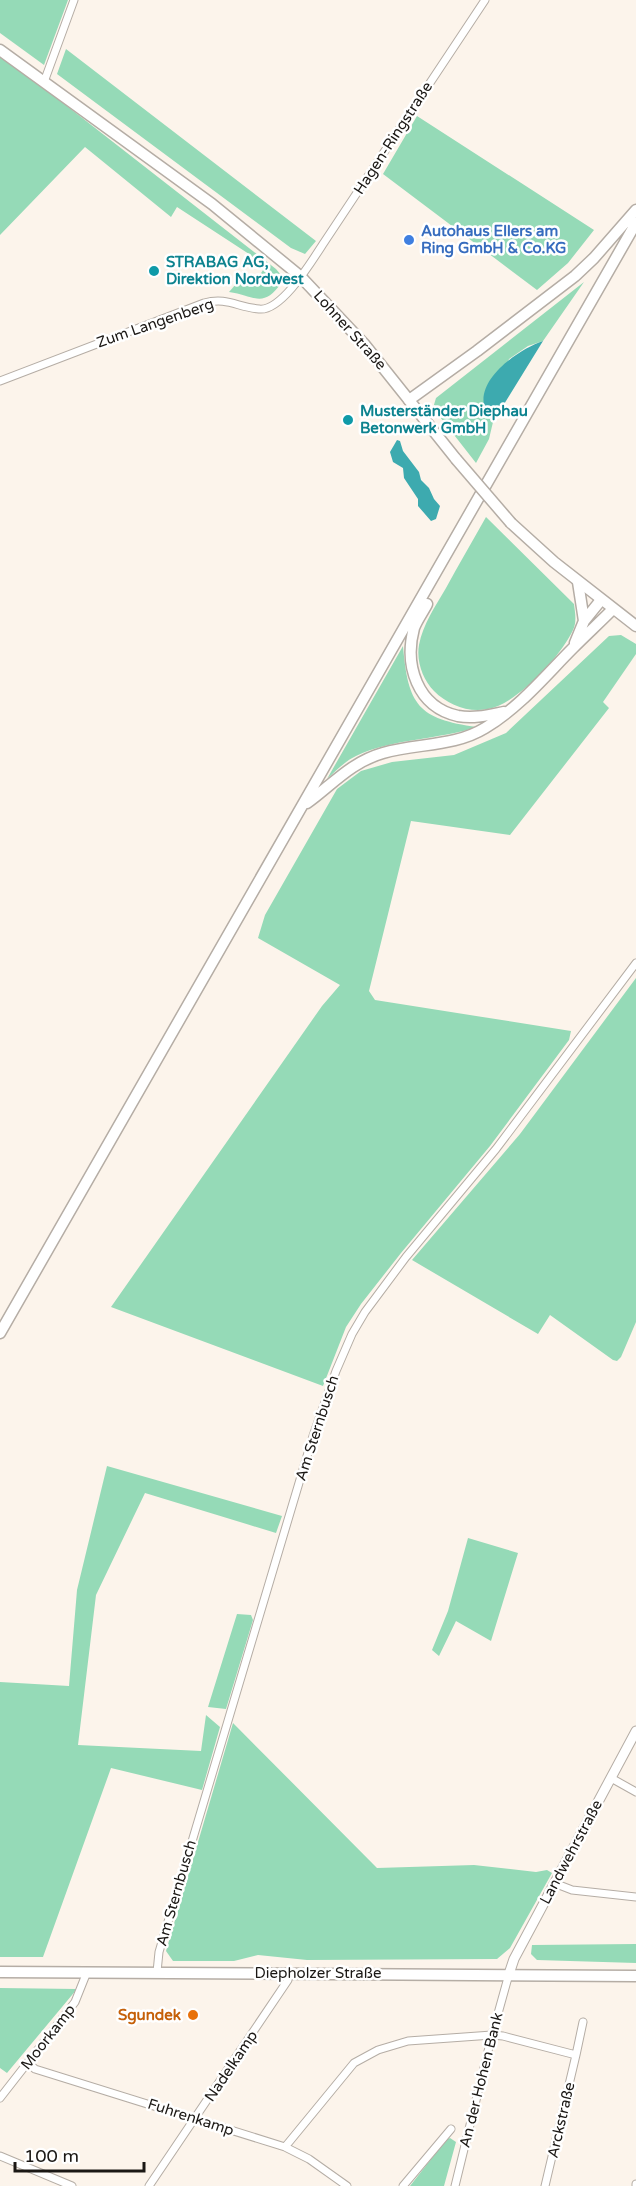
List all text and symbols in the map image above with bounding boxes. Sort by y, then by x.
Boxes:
street label: Hagen-Ringstraße [350,78,436,198]
place label: Autohaus Ellers am Ring GmbH & Co.KG [421,222,566,258]
marker: Autohaus Ellers am Ring GmbH & Co.KG [402,233,416,247]
place label: STRABAG AG, Direktion Nordwest [166,253,304,288]
marker: STRABAG AG, Direktion Nordwest [147,264,161,278]
street label: Lohner Straße [310,287,390,373]
street label: Zum Langenberg [94,295,216,351]
place label: Musterständer Diephau Betonwerk GmbH [360,402,528,437]
marker: Musterständer Diephau Betonwerk GmbH [341,413,355,427]
street label: Am Sternbusch [292,1373,342,1483]
street label: Landwehrstraße [536,1797,606,1907]
street label: Am Sternbusch [152,1838,200,1948]
street label: Diepholzer Straße [255,1964,381,1982]
street label: Moorkamp [17,2001,79,2073]
place label: Sgundek [118,2006,181,2025]
marker: Sgundek [186,2008,200,2022]
street label: An der Hohen Bank [455,2010,507,2150]
street label: Nadelkamp [201,2027,261,2105]
street label: Arckstraße [544,2080,578,2160]
street label: Fuhrenkamp [146,2095,236,2139]
scale bar [15,2135,144,2173]
text: 100 m [24,2145,79,2167]

